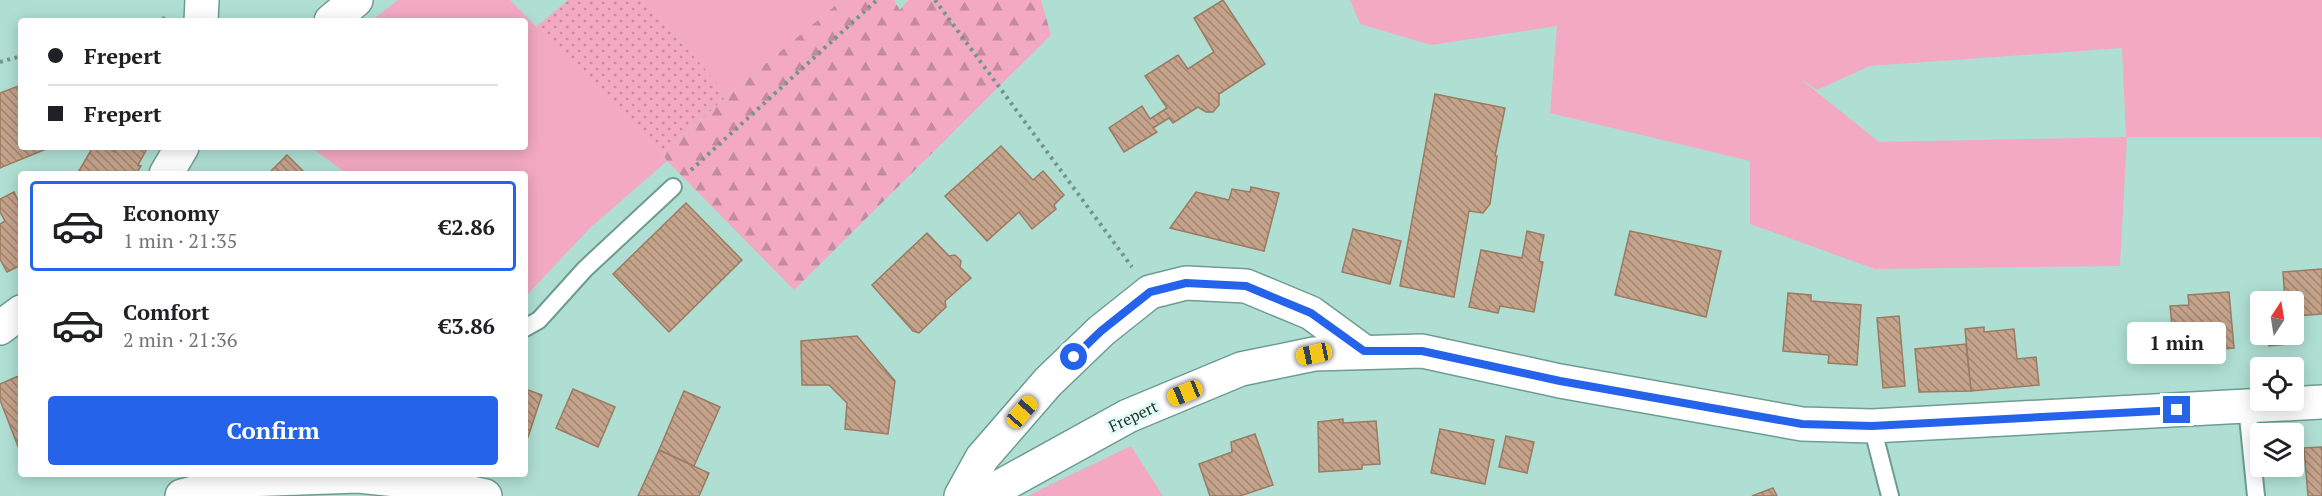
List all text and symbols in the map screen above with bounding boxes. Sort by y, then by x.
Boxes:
text: Frepert [84,41,161,70]
text: Frepert [84,99,161,128]
text: Economy [123,198,219,227]
icon: car [51,199,105,253]
text: €2.86 [439,212,495,241]
text: 1 min · 21:35 [123,227,237,254]
north arrow [2250,291,2304,345]
map controls [2250,291,2304,477]
text: Comfort [123,297,209,326]
icon: car [51,298,105,352]
text: €3.86 [439,311,495,340]
callout: 1 min [2128,323,2226,365]
text: 2 min · 21:36 [123,326,237,353]
text: 1 min [2149,329,2204,356]
car [1295,341,1333,367]
route start [1060,343,1087,370]
button: locate [2250,357,2304,411]
car [1165,378,1205,408]
car [1003,393,1041,431]
street label: Frepert [1105,395,1161,437]
button: Confirm [48,396,498,465]
route end [2163,396,2190,423]
button: layers [2250,423,2304,477]

